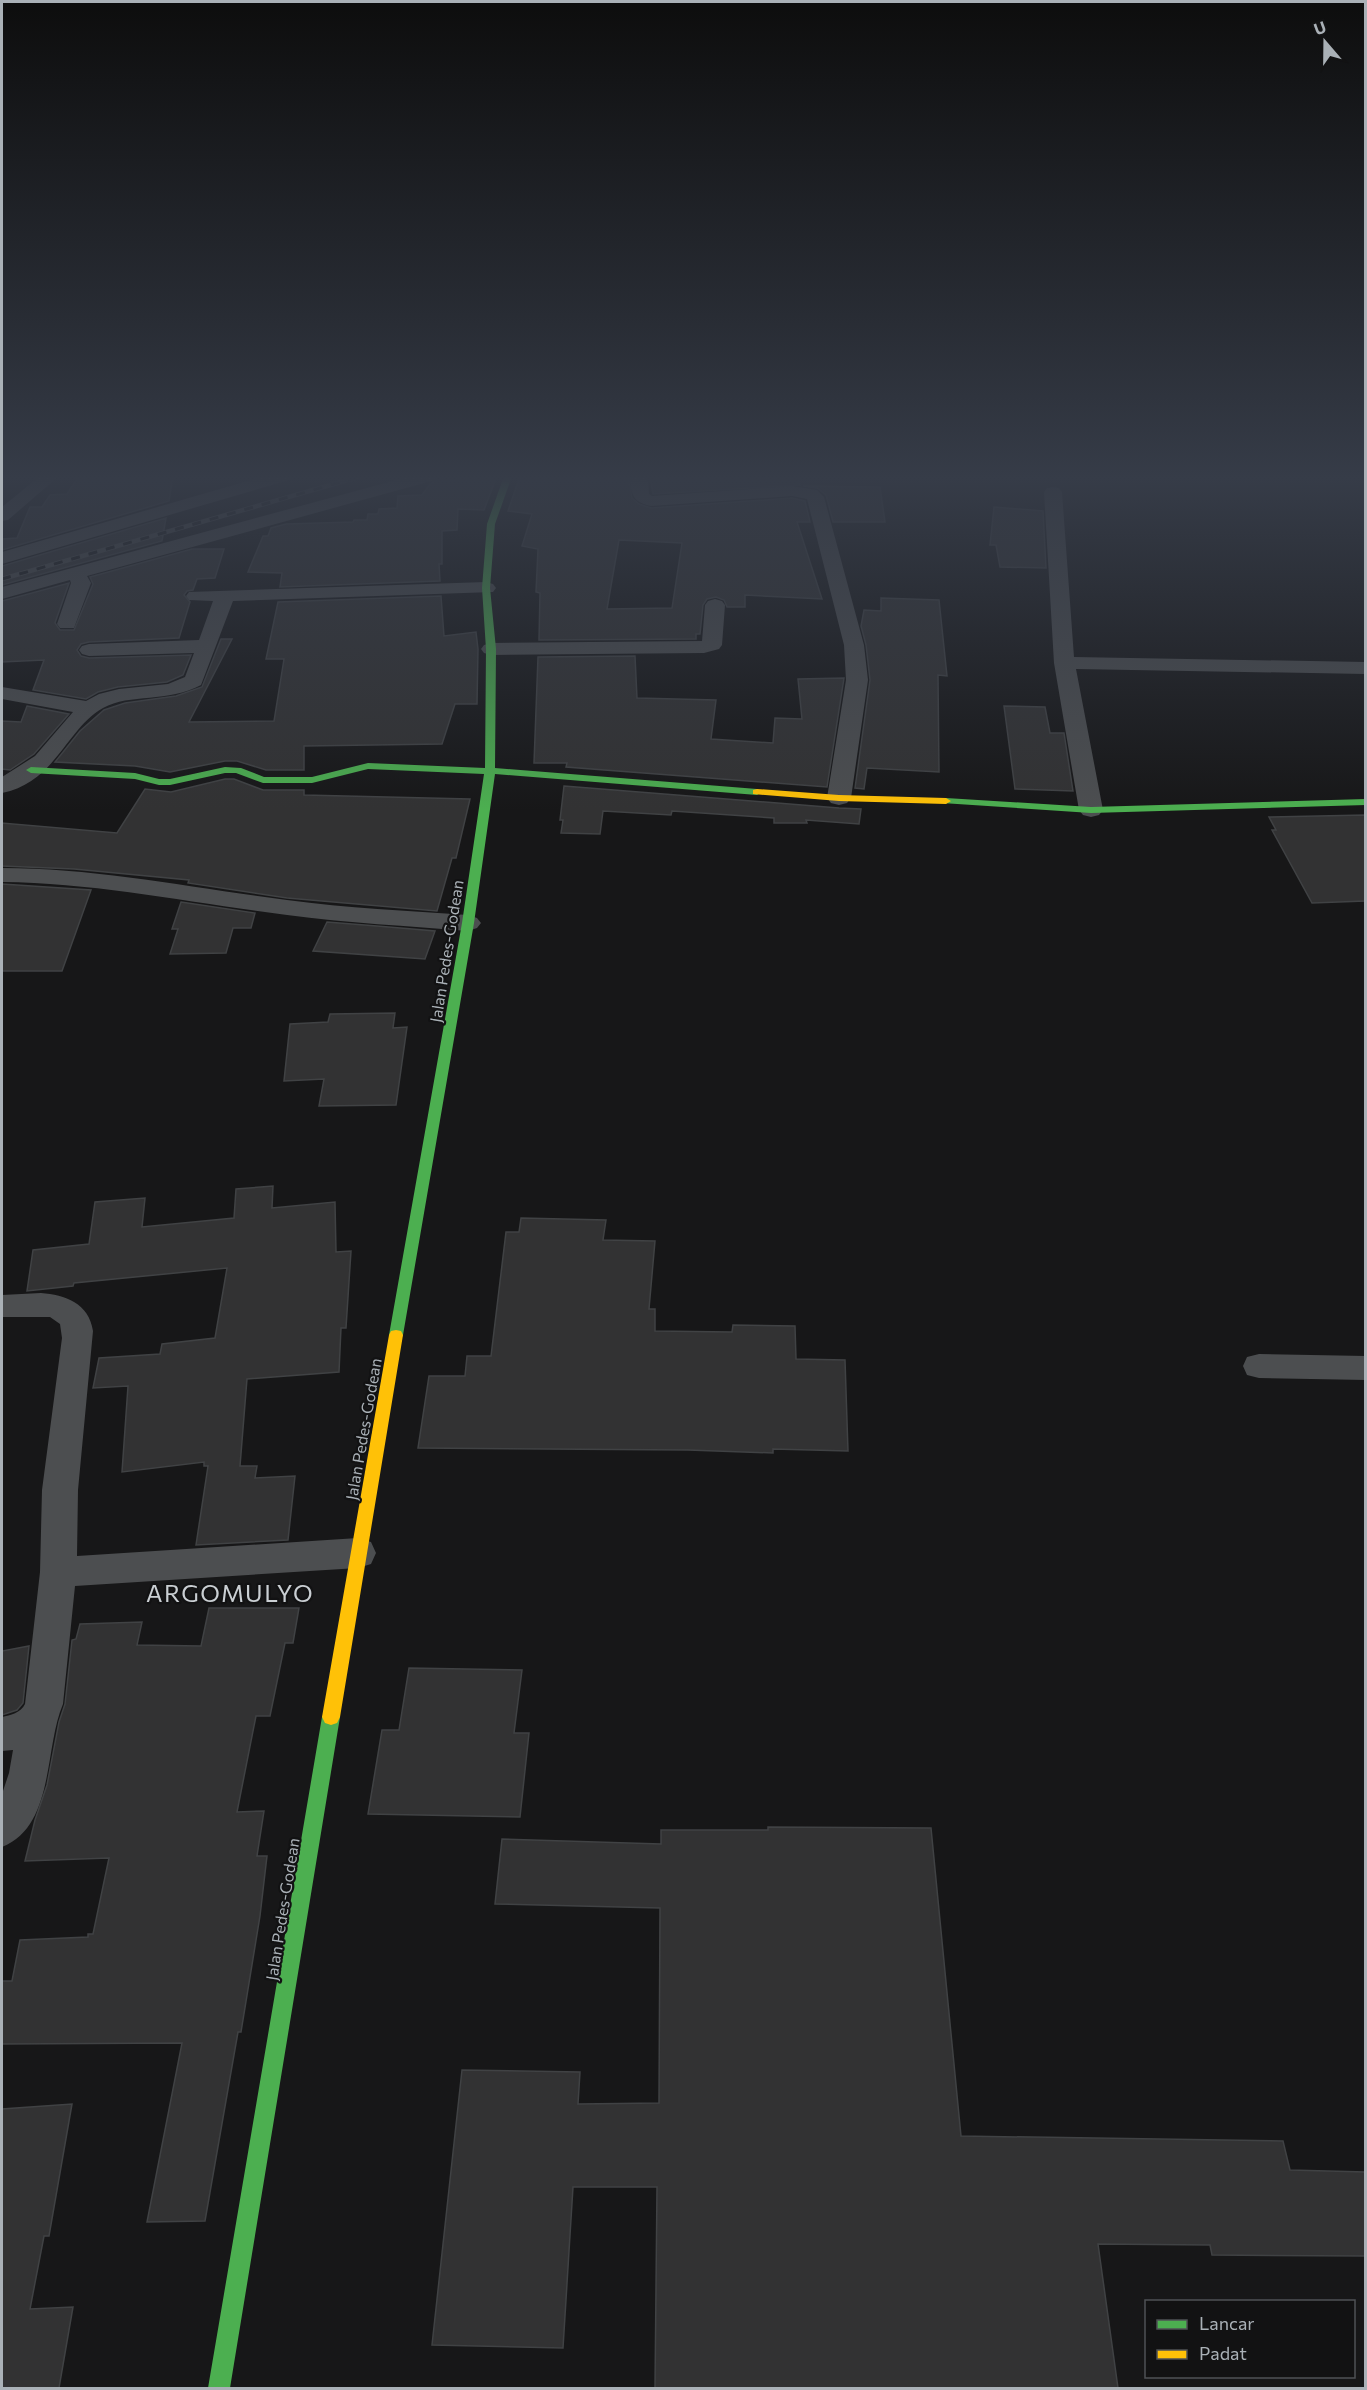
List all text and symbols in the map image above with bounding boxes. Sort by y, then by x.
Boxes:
north arrow [1295,12,1355,72]
text: U [1311,17,1328,38]
street label: Jalan Pedes-Godean [425,878,467,1024]
street label: Jalan Pedes-Godean [341,1356,385,1502]
district label: ARGOMULYO [146,1578,314,1607]
street label: Jalan Pedes-Godean [261,1836,303,1982]
legend [1145,2300,1355,2378]
text: Lancar [1199,2312,1255,2334]
text: Padat [1199,2342,1247,2364]

